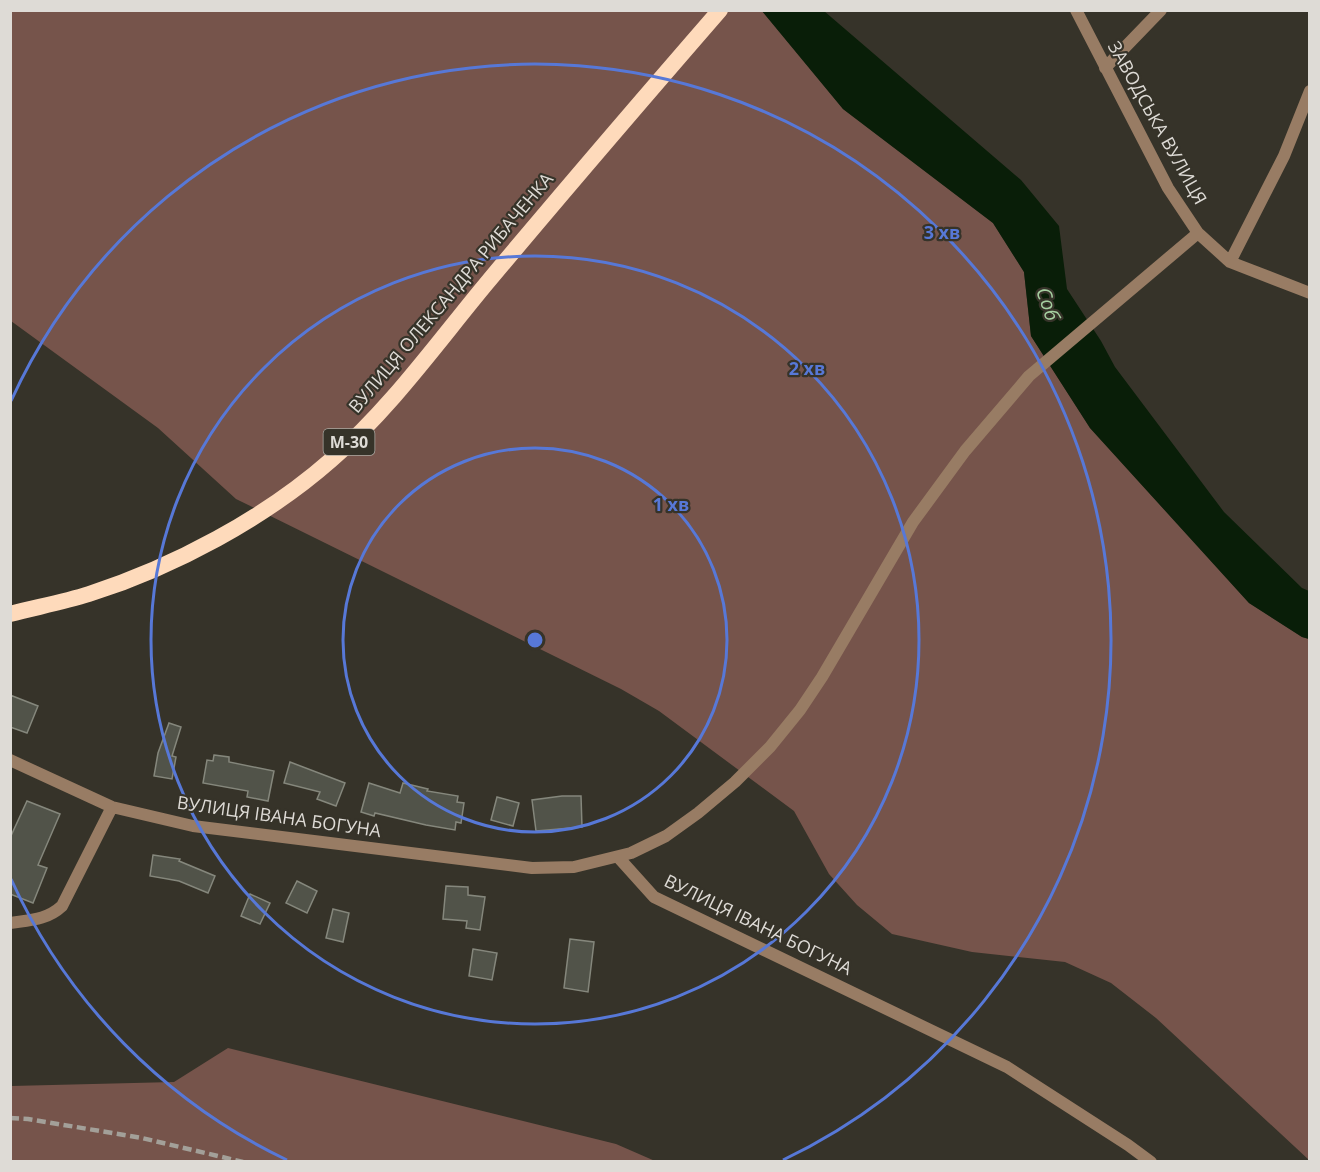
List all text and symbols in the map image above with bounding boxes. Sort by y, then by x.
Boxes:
street label: ЗАВОДСЬКА ВУЛИЦЯ [1103,37,1213,209]
street label: ВУЛИЦЯ ОЛЕКСАНДРА РИБАЧЕНКА [343,167,558,417]
text: 3 хв [924,220,960,244]
water label: Соб [1030,283,1067,325]
text: 2 хв [789,356,825,380]
road number: М-30 [324,429,374,455]
text: 1 хв [653,492,689,516]
centre of rings [525,630,545,650]
street label: ВУЛИЦЯ ІВАНА БОГУНА [176,790,383,842]
street label: ВУЛИЦЯ ІВАНА БОГУНА [661,868,857,980]

